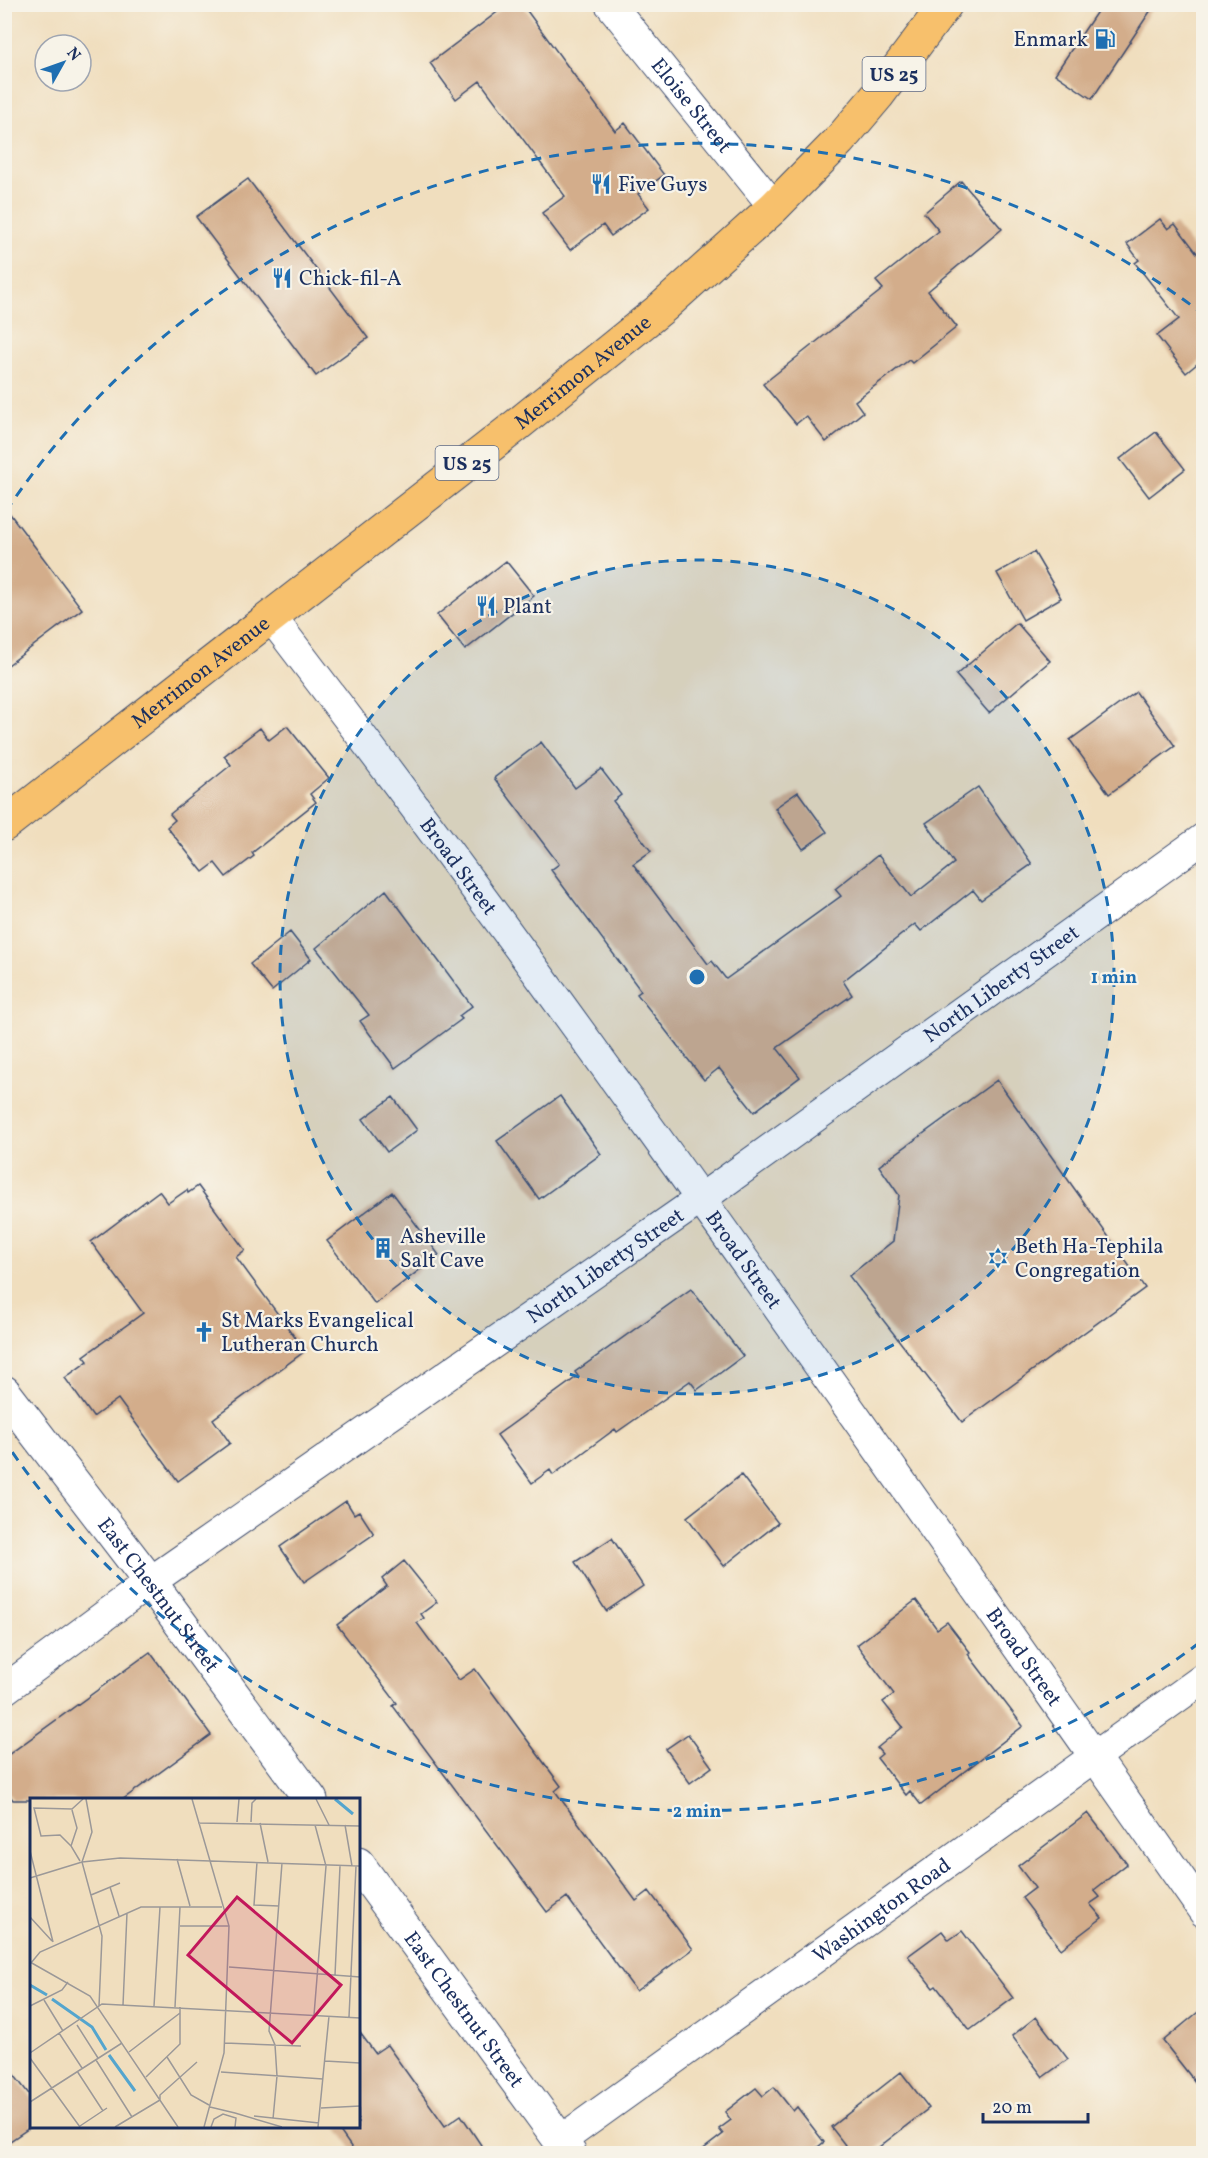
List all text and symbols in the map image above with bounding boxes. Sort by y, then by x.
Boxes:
place label: Enmark [1014,26,1089,55]
fuel station icon: Enmark [1093,27,1117,51]
north arrow [33,33,93,93]
text: N [61,43,85,66]
street label: Eloise Street [643,52,738,160]
road number: US 25 [862,57,926,91]
place label: Five Guys [618,171,707,200]
restaurant icon: Five Guys [589,172,613,196]
place label: Chick-fil-A [299,265,402,294]
restaurant icon: Chick-fil-A [270,266,294,290]
street label: Merrimon Avenue [509,309,658,437]
road number: US 25 [436,446,498,480]
place label: Plant [503,593,552,622]
restaurant icon: Plant [474,594,498,618]
street label: Merrimon Avenue [126,610,277,736]
street label: Broad Street [412,812,503,922]
street label: North Liberty Street [918,919,1086,1051]
text: 1 min [1091,966,1137,991]
centre of rings [687,967,707,987]
street label: North Liberty Street [522,1202,690,1332]
street label: Broad Street [698,1205,788,1316]
place label: Asheville Salt Cave [400,1223,486,1276]
place label: Beth Ha-Tephila Congregation [1015,1233,1164,1286]
building icon: Asheville Salt Cave [371,1236,395,1260]
synagogue icon: Beth Ha-Tephila Congregation [986,1246,1010,1270]
place label: St Marks Evangelical Lutheran Church [221,1307,414,1360]
church icon: St Marks Evangelical Lutheran Church [192,1320,216,1344]
street label: East Chestnut Street [90,1512,225,1679]
street label: Broad Street [978,1602,1068,1713]
inset map [30,1798,360,2128]
text: 2 min [673,1800,721,1825]
street label: Washington Road [807,1851,957,1971]
street label: East Chestnut Street [396,1926,530,2094]
scale bar [983,2086,1088,2124]
text: 20 m [992,2096,1032,2121]

